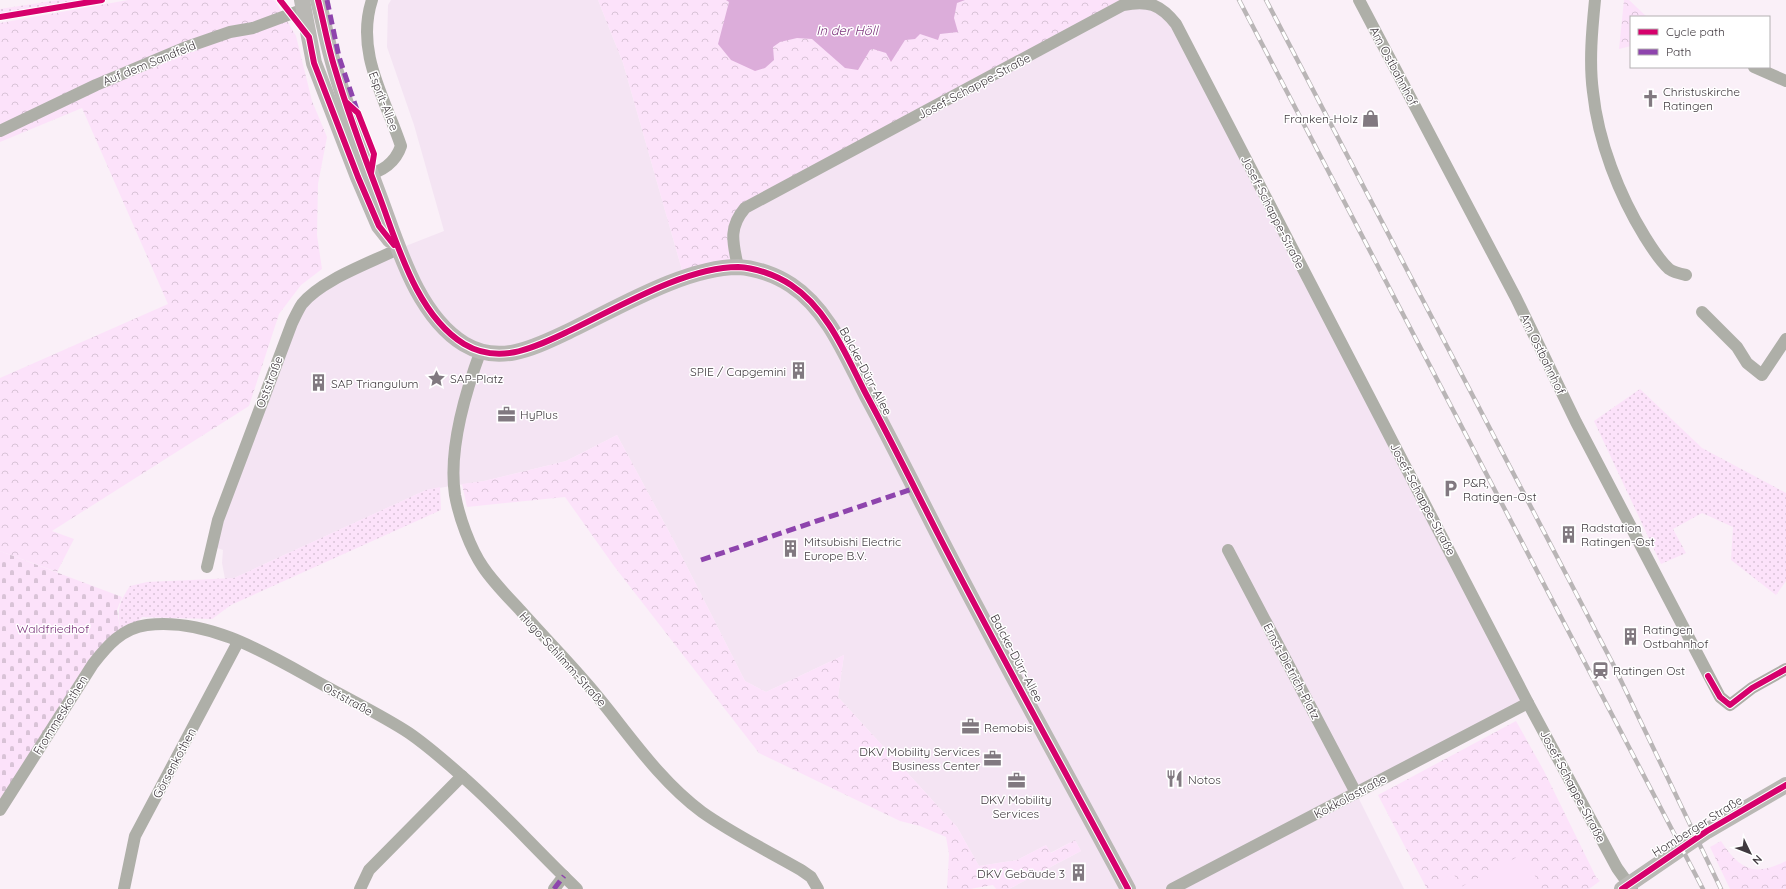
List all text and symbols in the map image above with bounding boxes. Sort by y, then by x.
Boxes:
legend [1630,16,1770,68]
water label: In der Höll [816,22,880,38]
street label: Am Ostbahnhof [1367,24,1421,109]
text: Cycle path [1666,24,1725,39]
street label: Auf dem Sandfeld [100,37,198,89]
text: Path [1666,44,1691,59]
street label: Josef-Schappe-Straße [915,50,1033,122]
street label: Esprit-Allee [366,69,402,133]
place label: Christuskirche Ratingen [1663,84,1740,113]
church icon: Christuskirche Ratingen [1640,88,1660,108]
shop icon: Franken-Holz [1361,108,1381,128]
place label: Franken-Holz [1284,111,1358,126]
street label: Josef-Schappe-Straße [1238,153,1308,271]
street label: Am Ostbahnhof [1517,311,1569,397]
street label: Balcke-Dürr-Allee [836,324,896,418]
street label: Oststraße [252,354,286,410]
building icon: SPIE / Capgemini [789,361,809,381]
place label: SPIE / Capgemini [690,364,786,379]
place icon: SAP-Platz [427,368,447,388]
place label: SAP-Platz [450,371,504,386]
building icon: SAP Triangulum [308,373,328,393]
place label: SAP Triangulum [331,376,419,391]
office icon: HyPlus [497,404,517,424]
place label: HyPlus [520,407,558,422]
street label: Josef-Schappe-Straße [1387,440,1459,558]
place label: P&R, Ratingen-Ost [1463,475,1536,504]
parking icon: P&R, Ratingen-Ost [1440,479,1460,499]
place label: Radstation Ratingen-Ost [1581,520,1654,549]
building icon: Radstation Ratingen-Ost [1558,524,1578,544]
place label: Mitsubishi Electric Europe B.V. [804,534,901,563]
building icon: Mitsubishi Electric Europe B.V. [781,538,801,558]
street label: Hugo-Schlimm-Straße [516,608,610,710]
street label: Balcke-Dürr-Allee [987,611,1047,705]
street label: Ernst-Dietrich-Platz [1260,620,1324,722]
park label: Waldfriedhof [17,621,90,636]
place label: Ratingen Ostbahnhof [1643,622,1709,651]
building icon: Ratingen Ostbahnhof [1620,626,1640,646]
station icon: Ratingen Ost [1590,660,1610,680]
place label: Ratingen Ost [1613,663,1685,678]
street label: Frommeskothen [30,673,90,757]
street label: Oststraße [320,679,376,719]
office icon: Remobis [961,717,981,737]
place label: Remobis [984,720,1033,735]
street label: Görsenkothen [149,725,199,801]
street label: Josef-Schappe-Straße [1537,727,1609,845]
place label: DKV Mobility Services Business Center [859,744,980,773]
office icon: DKV Mobility Services Business Center [983,748,1003,768]
restaurant icon: Notos [1165,769,1185,789]
office icon: DKV Mobility Services [1006,770,1026,790]
street label: Kokkolastraße [1311,770,1389,821]
place label: Notos [1188,772,1221,787]
place label: DKV Mobility Services [980,792,1052,821]
street label: Homberger Straße [1649,792,1745,860]
north arrow [1730,833,1770,873]
text: N [1749,852,1765,868]
building icon: DKV Gebäude 3 [1068,863,1088,883]
place label: DKV Gebäude 3 [977,866,1065,881]

